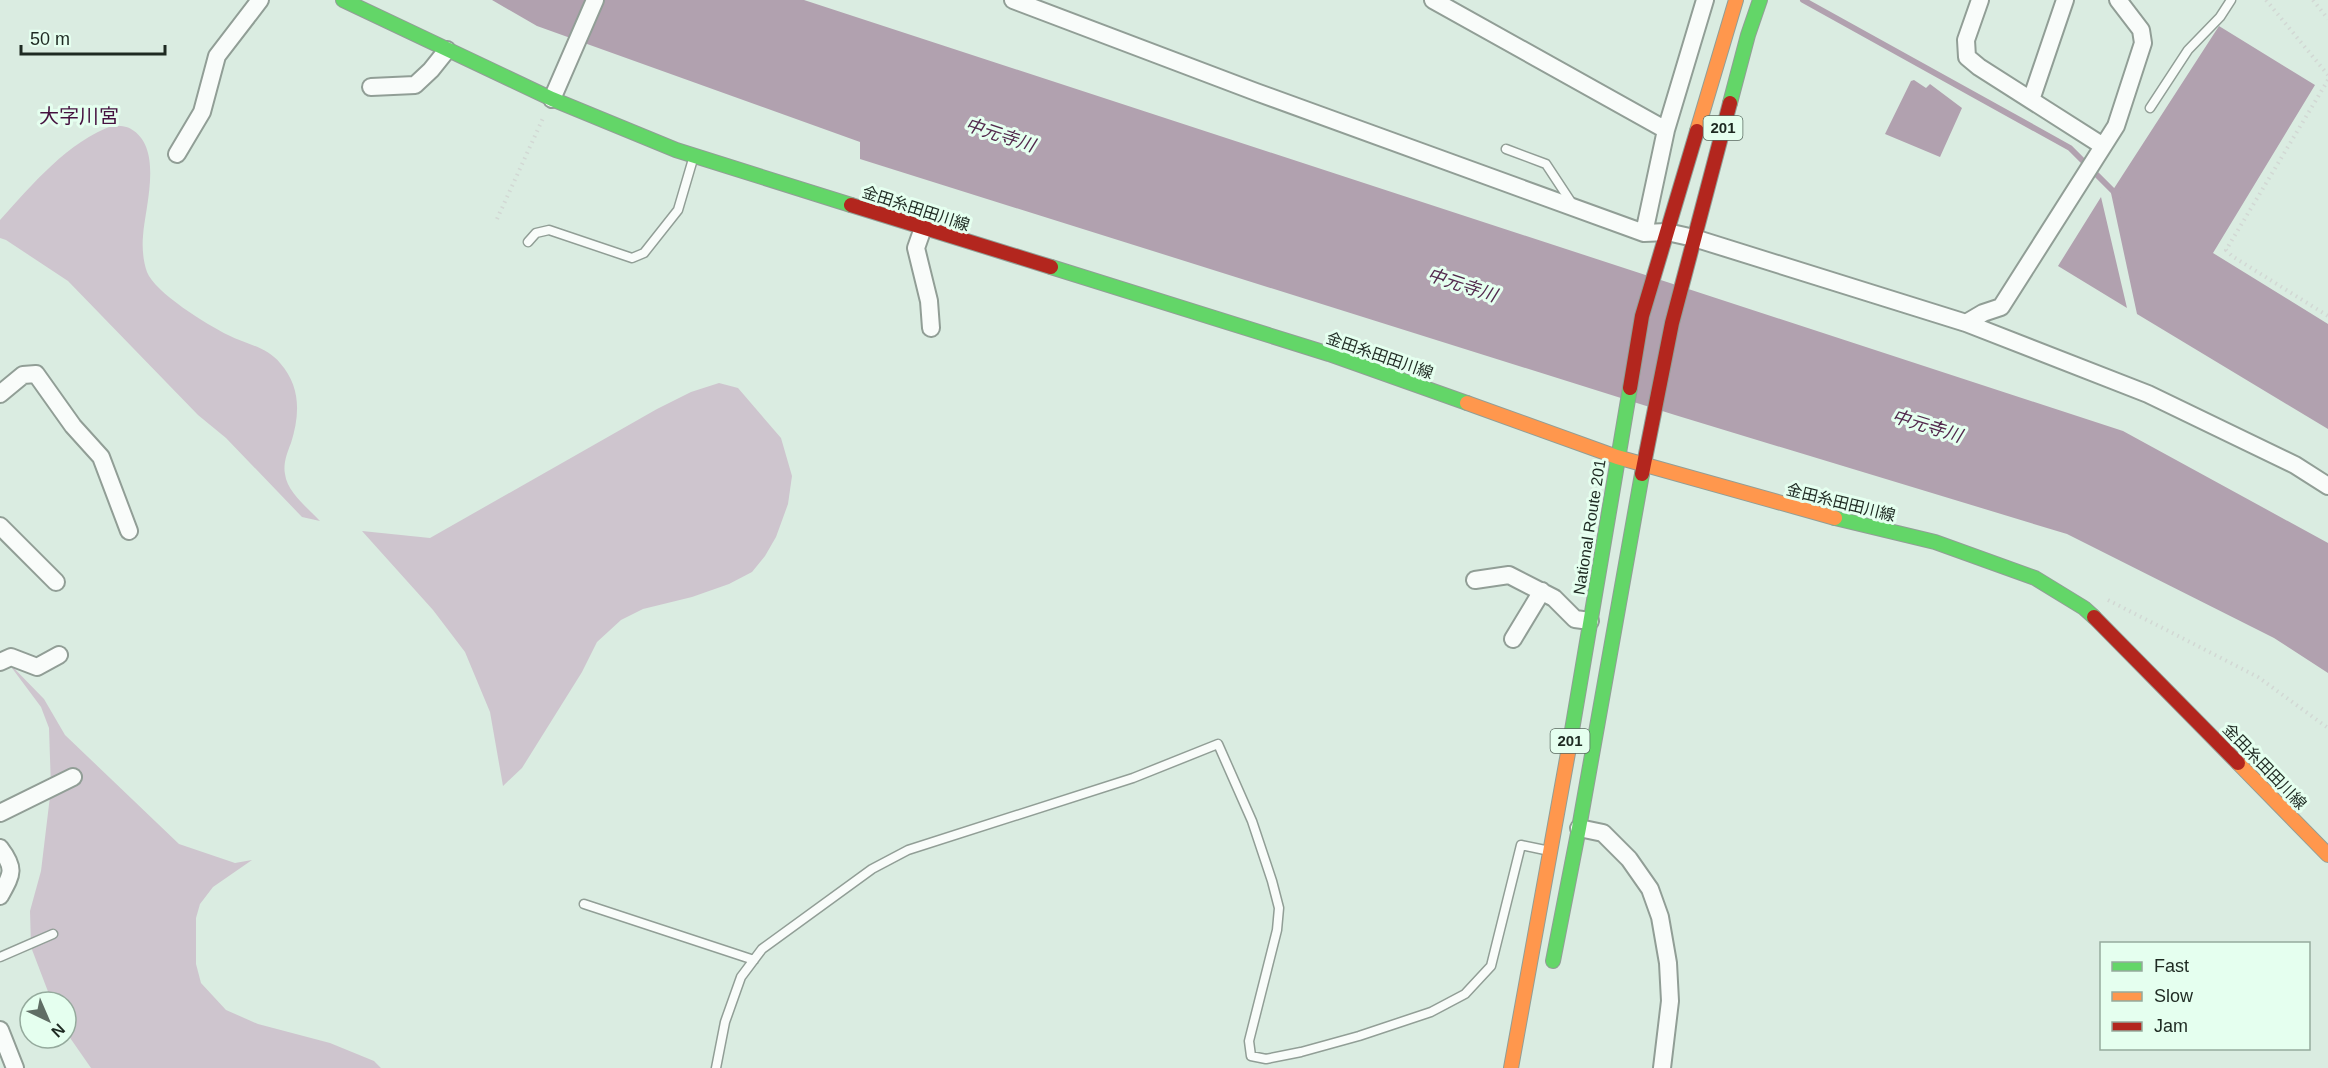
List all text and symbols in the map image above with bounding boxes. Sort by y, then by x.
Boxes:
scale bar [21,18,165,56]
text: 50 m [30,29,70,49]
district label: 大字川宮 [39,105,119,127]
water label: 中元寺川 [963,114,1039,156]
road number: 201 [1704,116,1742,140]
street label: 金田糸田田川線 [860,183,972,234]
water label: 中元寺川 [1425,264,1501,306]
street label: 金田糸田田川線 [1324,329,1436,382]
water label: 中元寺川 [1890,406,1966,447]
street label: National Route 201 [1570,458,1609,596]
street label: 金田糸田田川線 [1784,481,1897,524]
street label: 金田糸田田川線 [2220,720,2310,813]
road number: 201 [1550,729,1590,753]
legend [2100,942,2310,1050]
text: Fast [2154,956,2189,976]
text: Slow [2154,986,2194,1006]
north arrow [18,990,78,1050]
text: Jam [2154,1016,2188,1036]
text: N [48,1020,68,1041]

